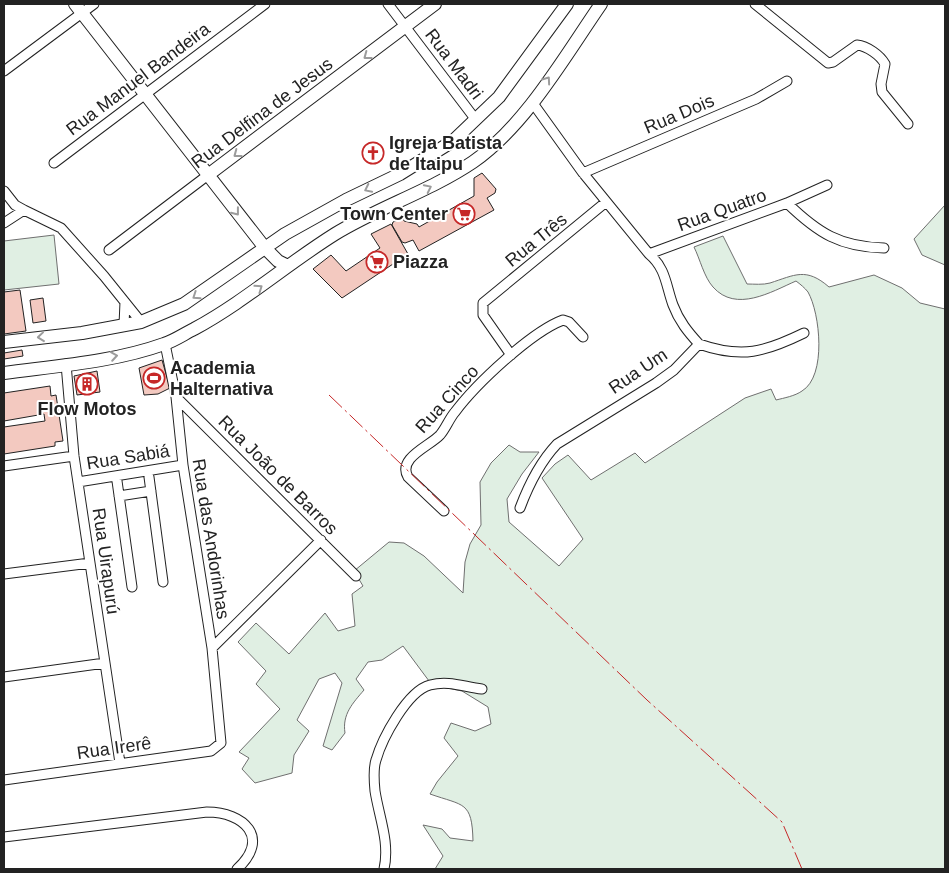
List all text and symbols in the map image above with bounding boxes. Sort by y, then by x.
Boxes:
street label: Rua Manuel Bandeira [62,18,214,139]
street label: Rua Madri [421,25,487,103]
one-way arrow [363,50,373,59]
street label: Rua Delfina de Jesus [188,54,336,172]
one-way arrow [541,76,550,86]
street label: Rua Dois [641,90,717,138]
place label: Igreja Batista de Itaipu [389,133,503,174]
church icon: Igreja Batista de Itaipu [361,141,385,165]
one-way arrow [234,148,243,156]
one-way arrow [365,183,374,193]
one-way arrow [423,184,432,194]
street label: Rua Quatro [675,185,769,235]
supermarket icon: Town Center [452,202,476,226]
place label: Town Center [340,204,448,224]
one-way arrow [231,206,239,215]
street label: Rua Três [501,209,571,271]
supermarket icon: Piazza [365,250,389,274]
place label: Piazza [393,252,449,272]
one-way arrow [253,285,263,294]
one-way arrow [192,290,202,299]
one-way arrow [37,331,45,342]
street label: Rua Um [605,344,671,398]
one-way arrow [109,352,118,362]
place label: Academia Halternativa [170,358,274,399]
street label: Rua Cinco [411,361,483,437]
sports icon: Academia Halternativa [142,366,166,390]
building icon: Flow Motos [75,372,99,396]
place label: Flow Motos [38,399,136,419]
street label: Rua João de Barros [214,411,342,539]
street label: Rua Sabiá [85,440,172,473]
street label: Rua das Andorinhas [188,457,234,621]
street label: Rua Uirapurú [89,507,123,615]
street label: Rua Irerê [75,733,153,763]

